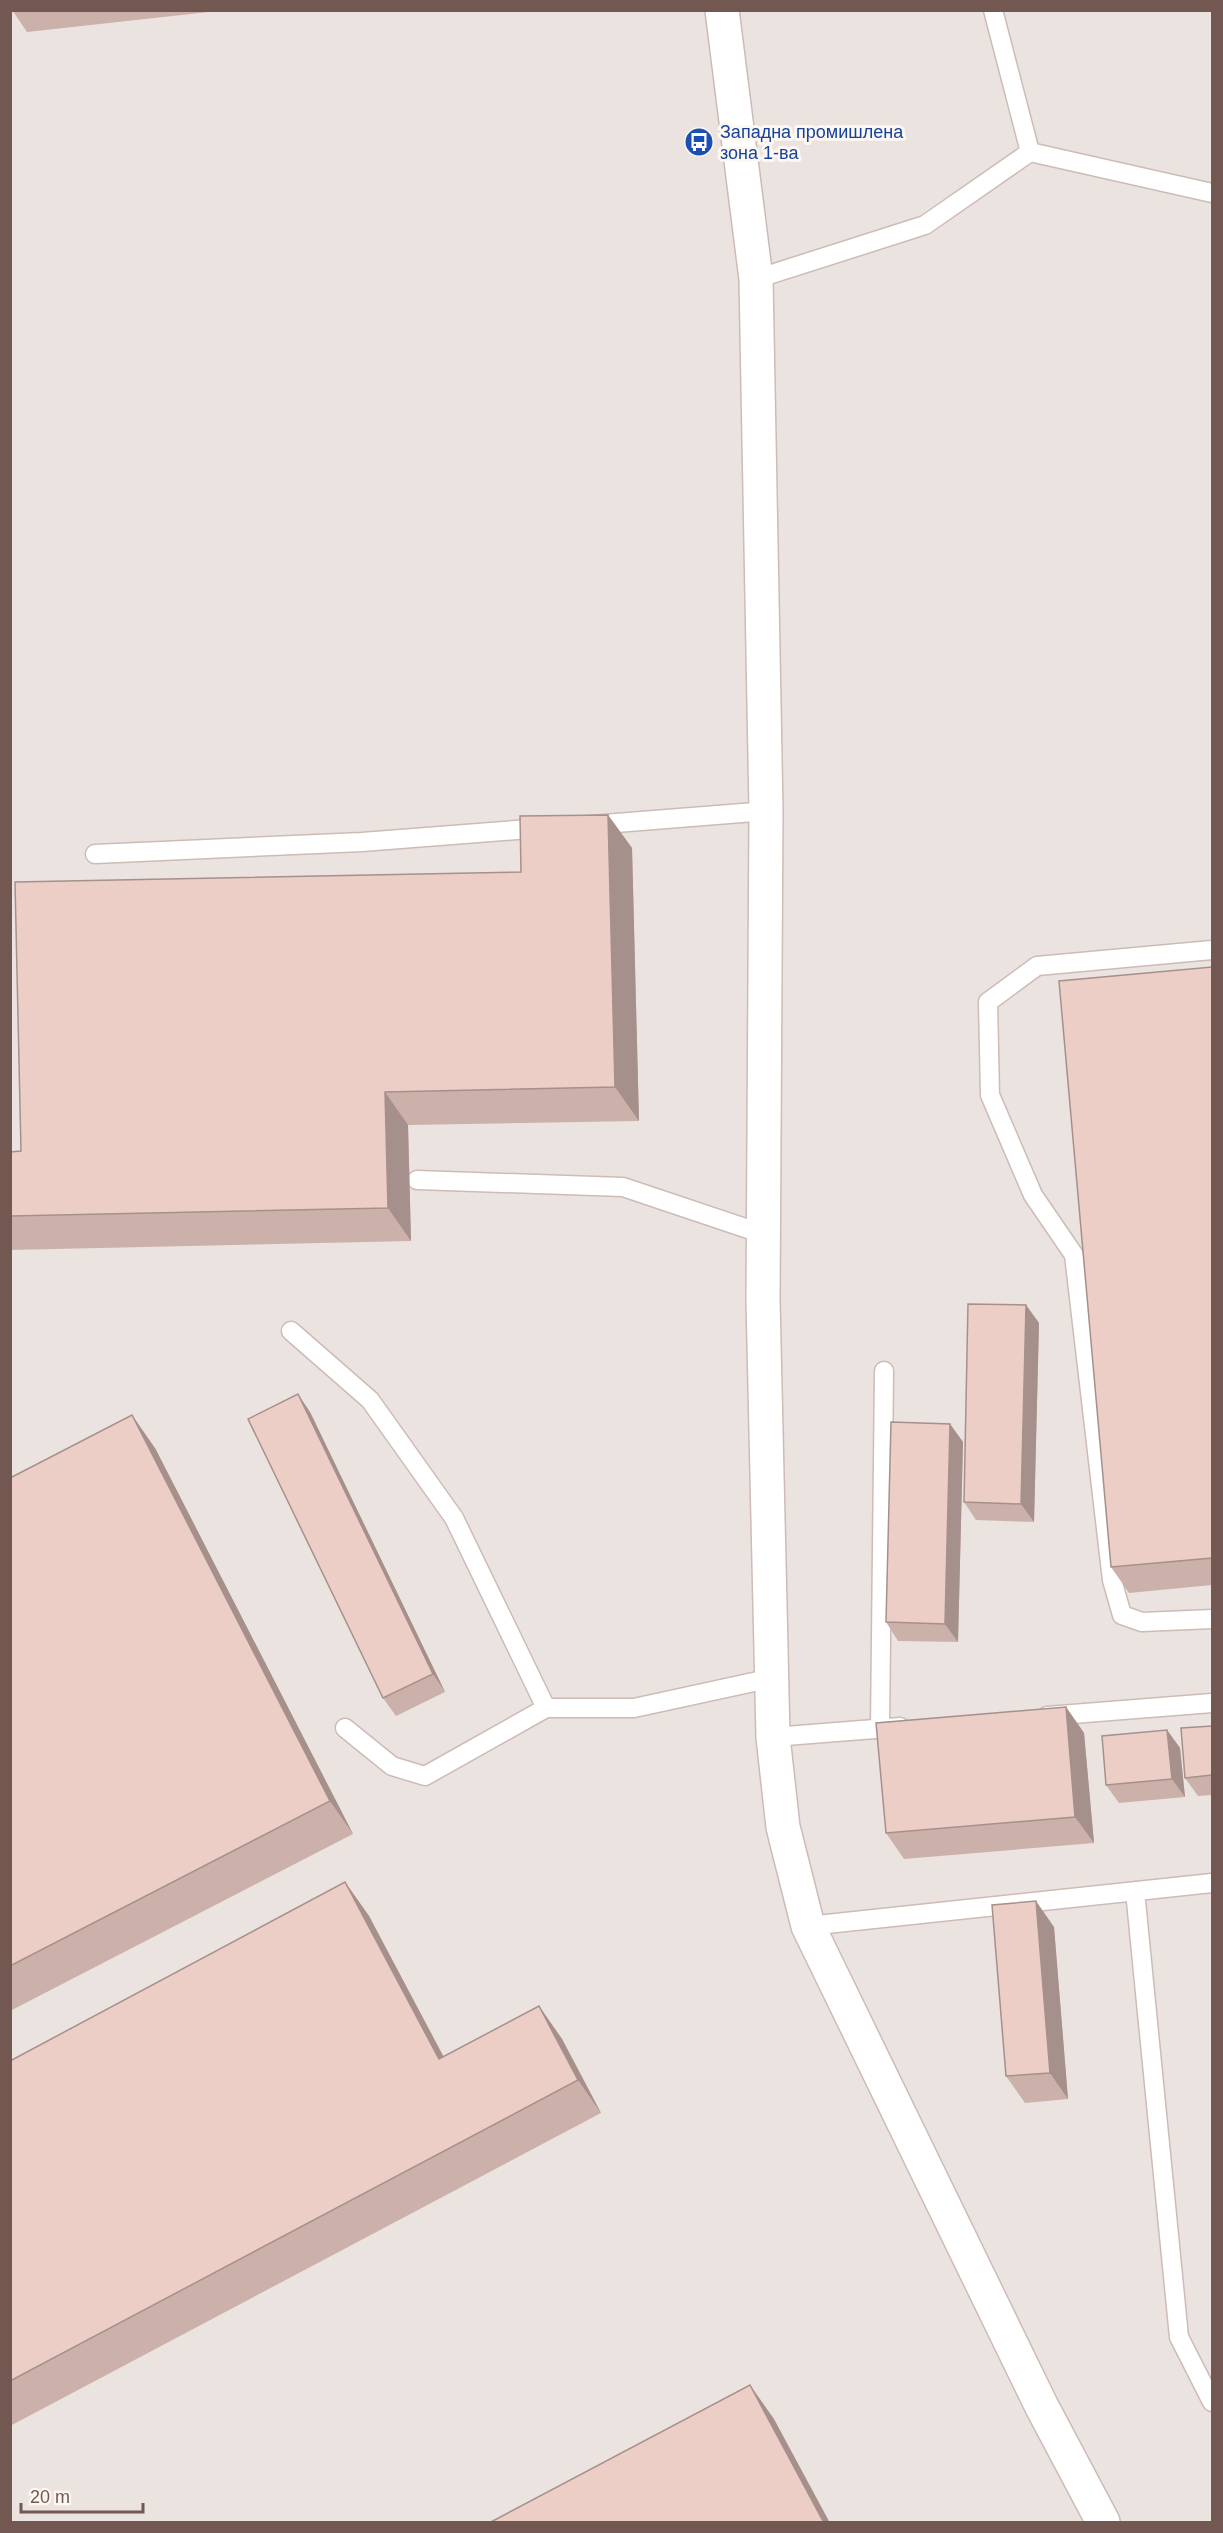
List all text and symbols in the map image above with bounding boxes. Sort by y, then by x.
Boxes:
place label: Западна промишлена зона 1-ва [720,122,904,163]
bus stop icon: Западна промишлена зона 1-ва [683,126,715,158]
scale bar [21,2476,142,2514]
text: 20 m [30,2487,70,2507]

